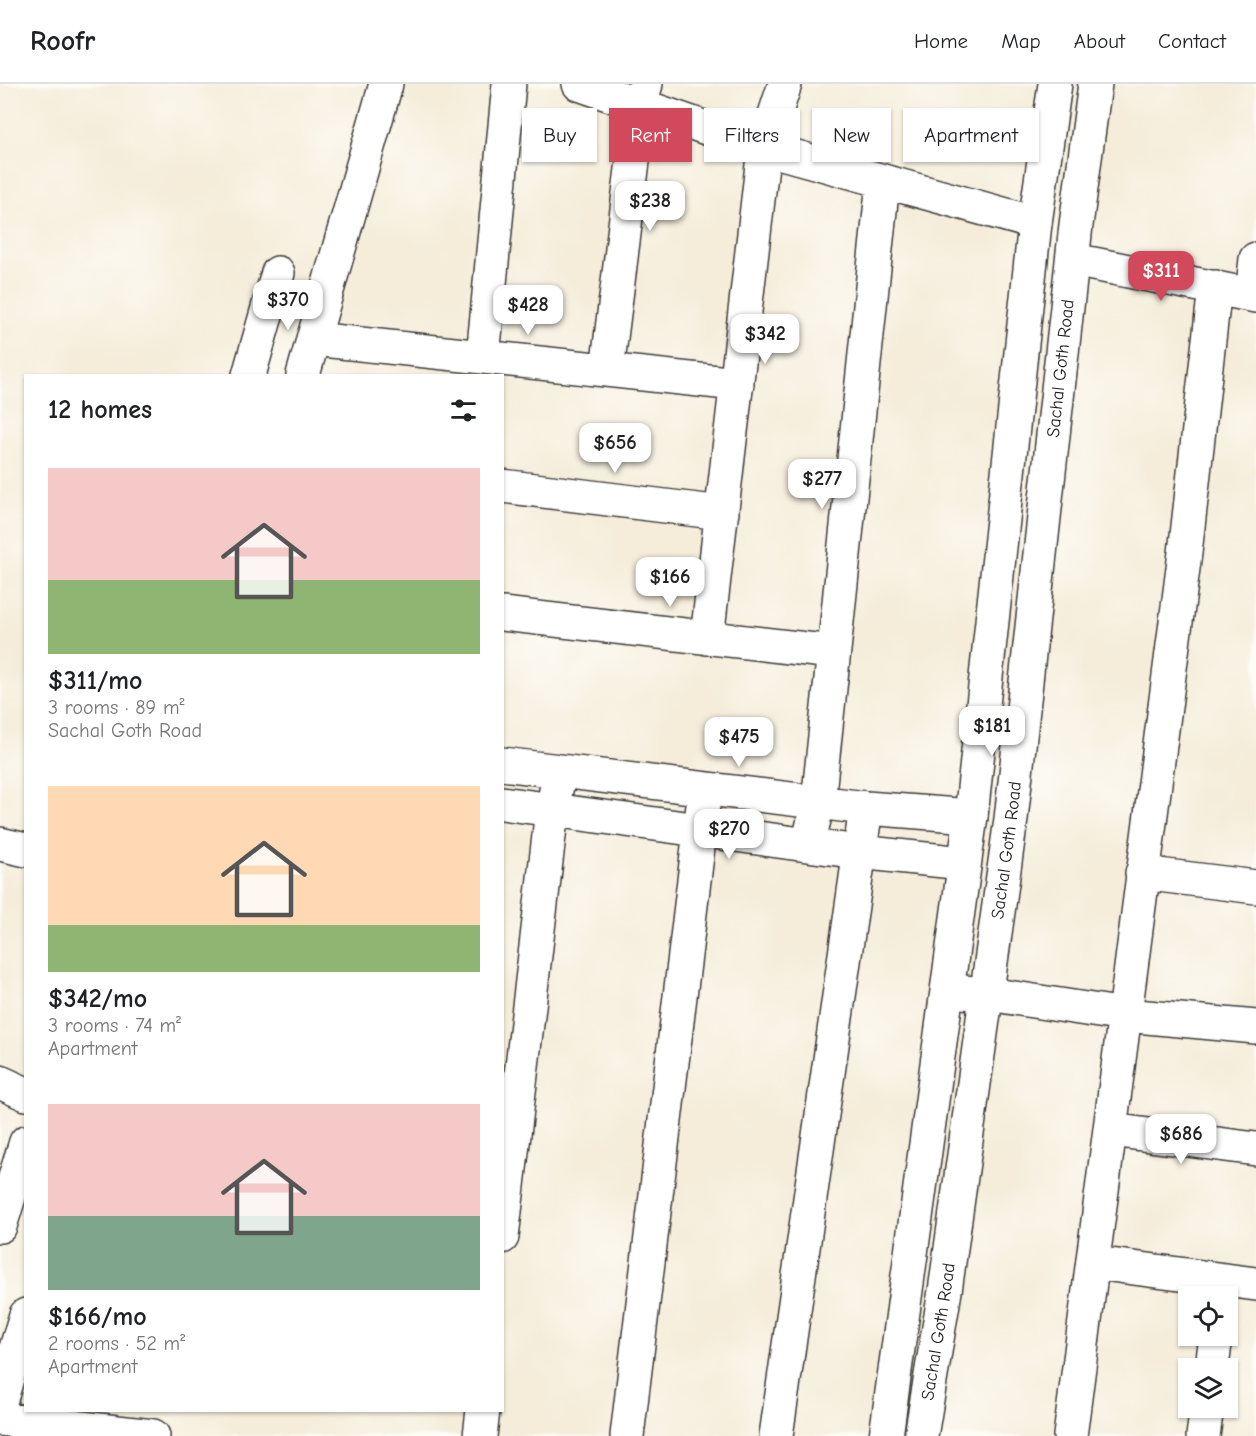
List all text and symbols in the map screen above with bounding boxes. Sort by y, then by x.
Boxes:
text: Roofr [30,25,95,57]
text: Home [914,29,968,53]
text: Map [1001,29,1041,53]
text: About [1074,29,1125,53]
text: Contact [1158,29,1226,53]
chip: Buy [522,108,597,162]
chip: Rent [609,108,692,162]
chip: Filters [704,108,800,162]
chip: New [812,108,891,162]
chip: Apartment [903,108,1039,162]
pin: $238 [614,181,686,232]
text: $238 [629,189,671,212]
pin: $311 [1125,251,1197,302]
text: $311 [1142,259,1180,282]
pin: $370 [252,280,324,331]
pin: $428 [492,285,564,336]
text: $370 [267,288,309,311]
text: $428 [507,293,549,316]
street label: Sachal Goth Road [1043,298,1079,438]
pin: $342 [729,314,801,365]
text: $342 [744,322,786,345]
icon: filters [447,394,480,427]
text: 12 homes [48,395,152,425]
pin: $656 [579,423,651,474]
text: $656 [593,431,637,454]
pin: $277 [786,459,858,510]
text: $277 [802,467,842,490]
icon: home [210,507,318,615]
pin: $166 [634,557,706,608]
text: $166 [650,565,690,588]
text: $311/mo [48,666,142,696]
text: 3 rooms · 89 m² [48,696,184,719]
pin: $181 [956,706,1028,757]
text: $181 [973,714,1011,737]
pin: $475 [703,717,775,768]
text: Sachal Goth Road [48,719,202,742]
text: $475 [718,725,760,748]
street label: Sachal Goth Road [987,780,1026,921]
pin: $270 [693,809,765,860]
text: $270 [708,817,750,840]
icon: home [210,825,318,933]
text: $342/mo [48,984,147,1014]
text: 3 rooms · 74 m² [48,1014,181,1037]
text: Apartment [48,1037,138,1060]
pin: $686 [1145,1114,1217,1165]
text: $686 [1159,1122,1203,1145]
icon: home [210,1143,318,1251]
street label: Sachal Goth Road [917,1261,960,1402]
map controls [1178,1286,1238,1418]
button: locate [1178,1286,1238,1346]
text: $166/mo [48,1302,147,1332]
text: 2 rooms · 52 m² [48,1332,185,1355]
text: Apartment [48,1355,138,1378]
button: layers [1178,1358,1238,1418]

